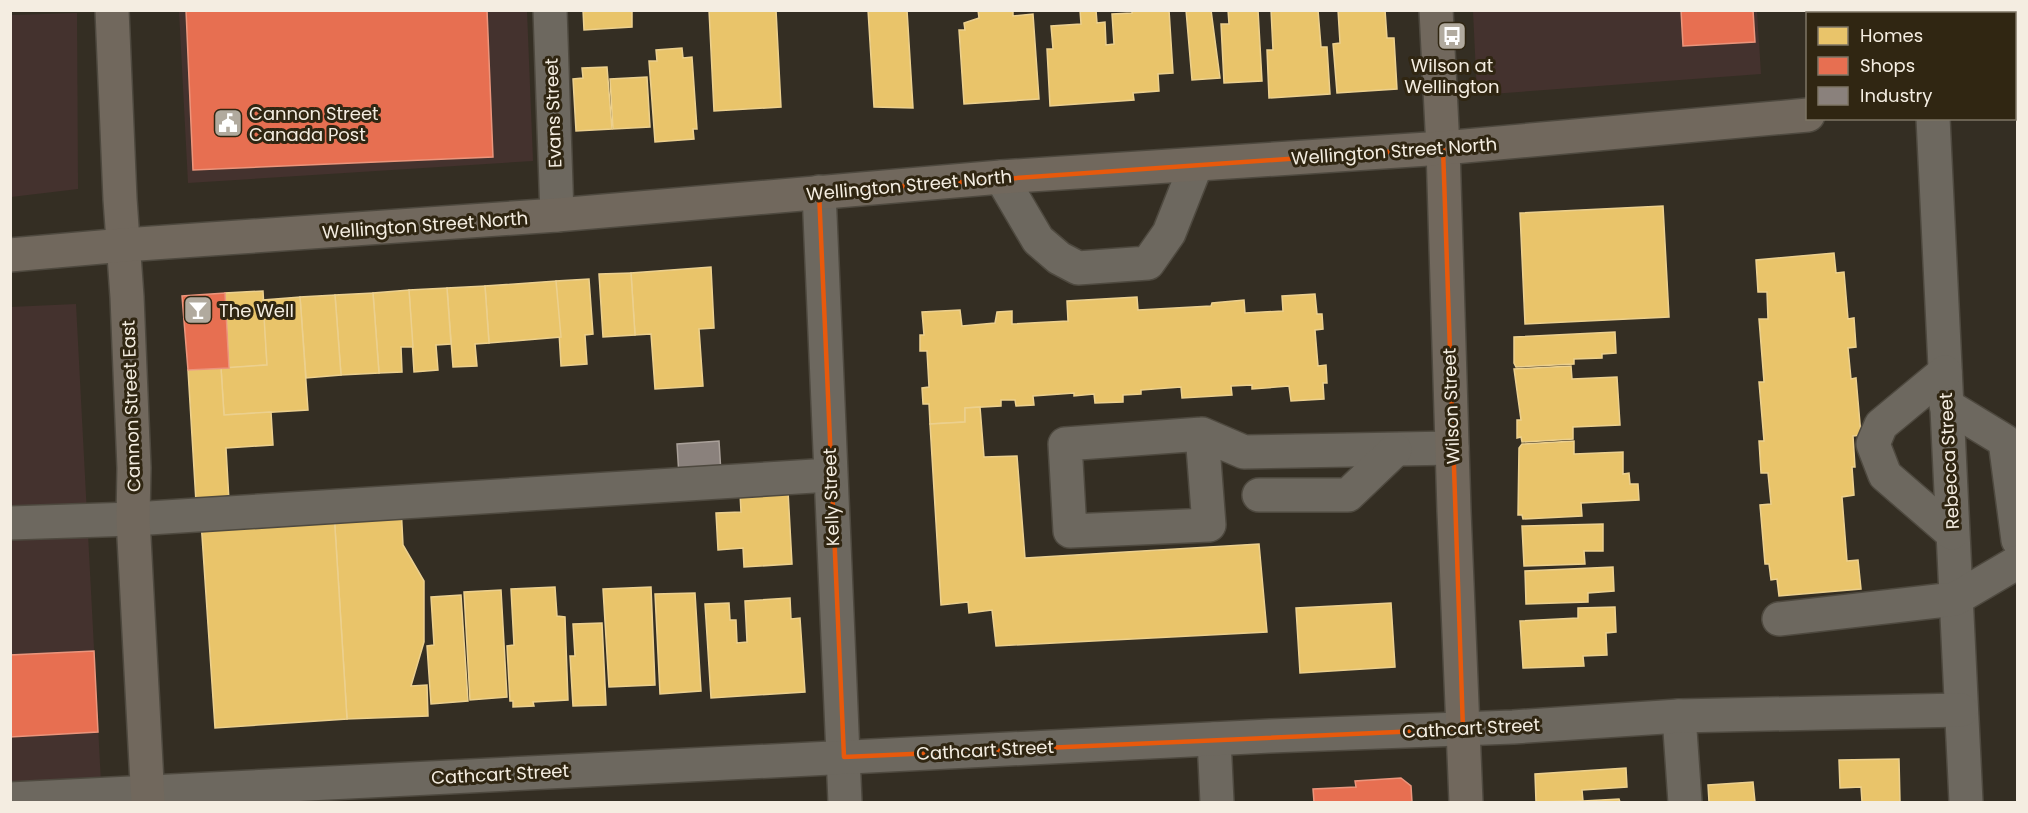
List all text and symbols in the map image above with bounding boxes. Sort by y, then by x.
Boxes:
legend [1806,12,2016,120]
bus stop icon: Wilson at Wellington [1436,20,1468,52]
text: Homes [1860,23,1923,48]
place label: Wilson at Wellington [1404,53,1500,99]
text: Shops [1860,53,1915,78]
street label: Evans Street [539,58,567,168]
text: Industry [1860,83,1932,108]
place label: Cannon Street Canada Post [249,101,379,147]
public building icon: Cannon Street Canada Post [212,107,244,139]
street label: Wellington Street North [1290,131,1498,171]
street label: Wellington Street North [805,164,1013,206]
street label: Wellington Street North [321,205,529,245]
bar icon: The Well [182,294,214,326]
place label: The Well [219,298,294,323]
street label: Cannon Street East [116,320,146,492]
street label: Wilson Street [1436,347,1466,465]
street label: Rebecca Street [1933,392,1965,530]
street label: Kelly Street [817,447,845,547]
street label: Cathcart Street [1401,712,1541,744]
street label: Cathcart Street [915,734,1055,766]
street label: Cathcart Street [430,758,570,790]

